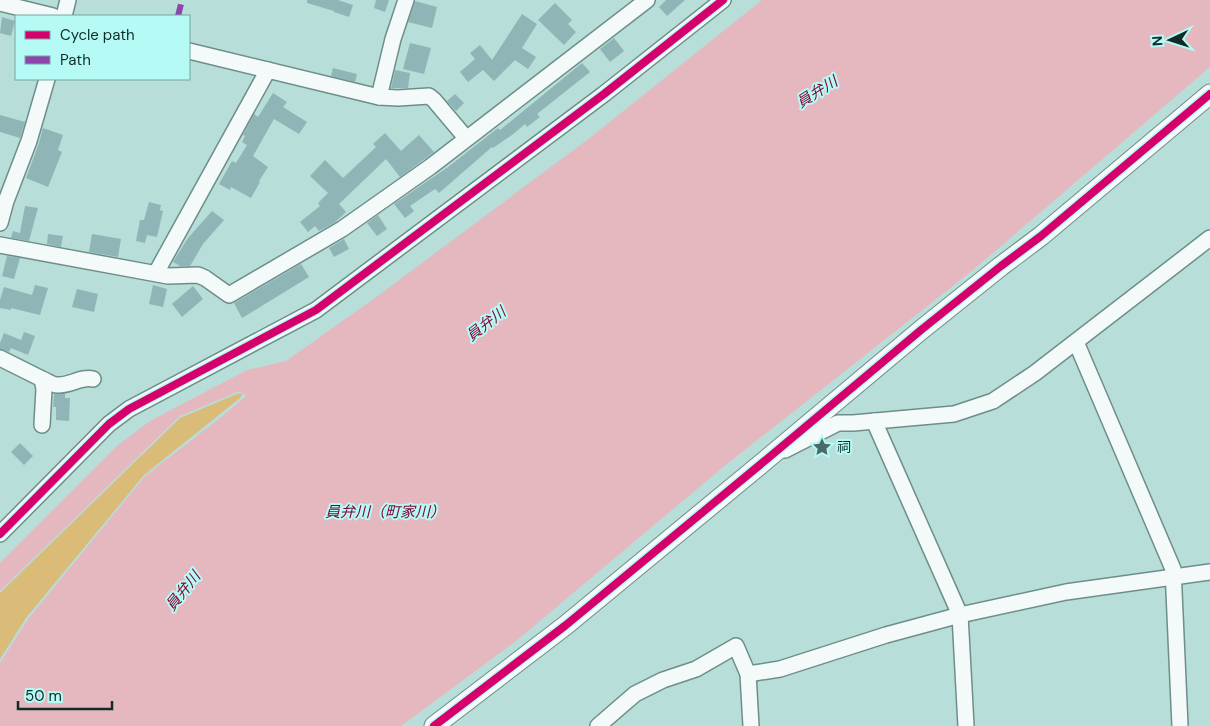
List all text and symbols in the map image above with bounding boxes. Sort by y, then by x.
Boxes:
legend [15,15,190,80]
north arrow [1145,15,1195,65]
text: Cycle path [60,25,135,45]
text: N [1148,35,1166,47]
text: Path [60,50,91,70]
water label: 員弁川 [793,71,843,112]
water label: 員弁川 [462,301,511,346]
place icon: 祠 [811,436,833,458]
place label: 祠 [837,438,851,456]
water label: 員弁川（町家川） [325,502,445,522]
water label: 員弁川 [161,566,206,615]
scale bar [18,678,111,710]
text: 50 m [25,686,62,706]

